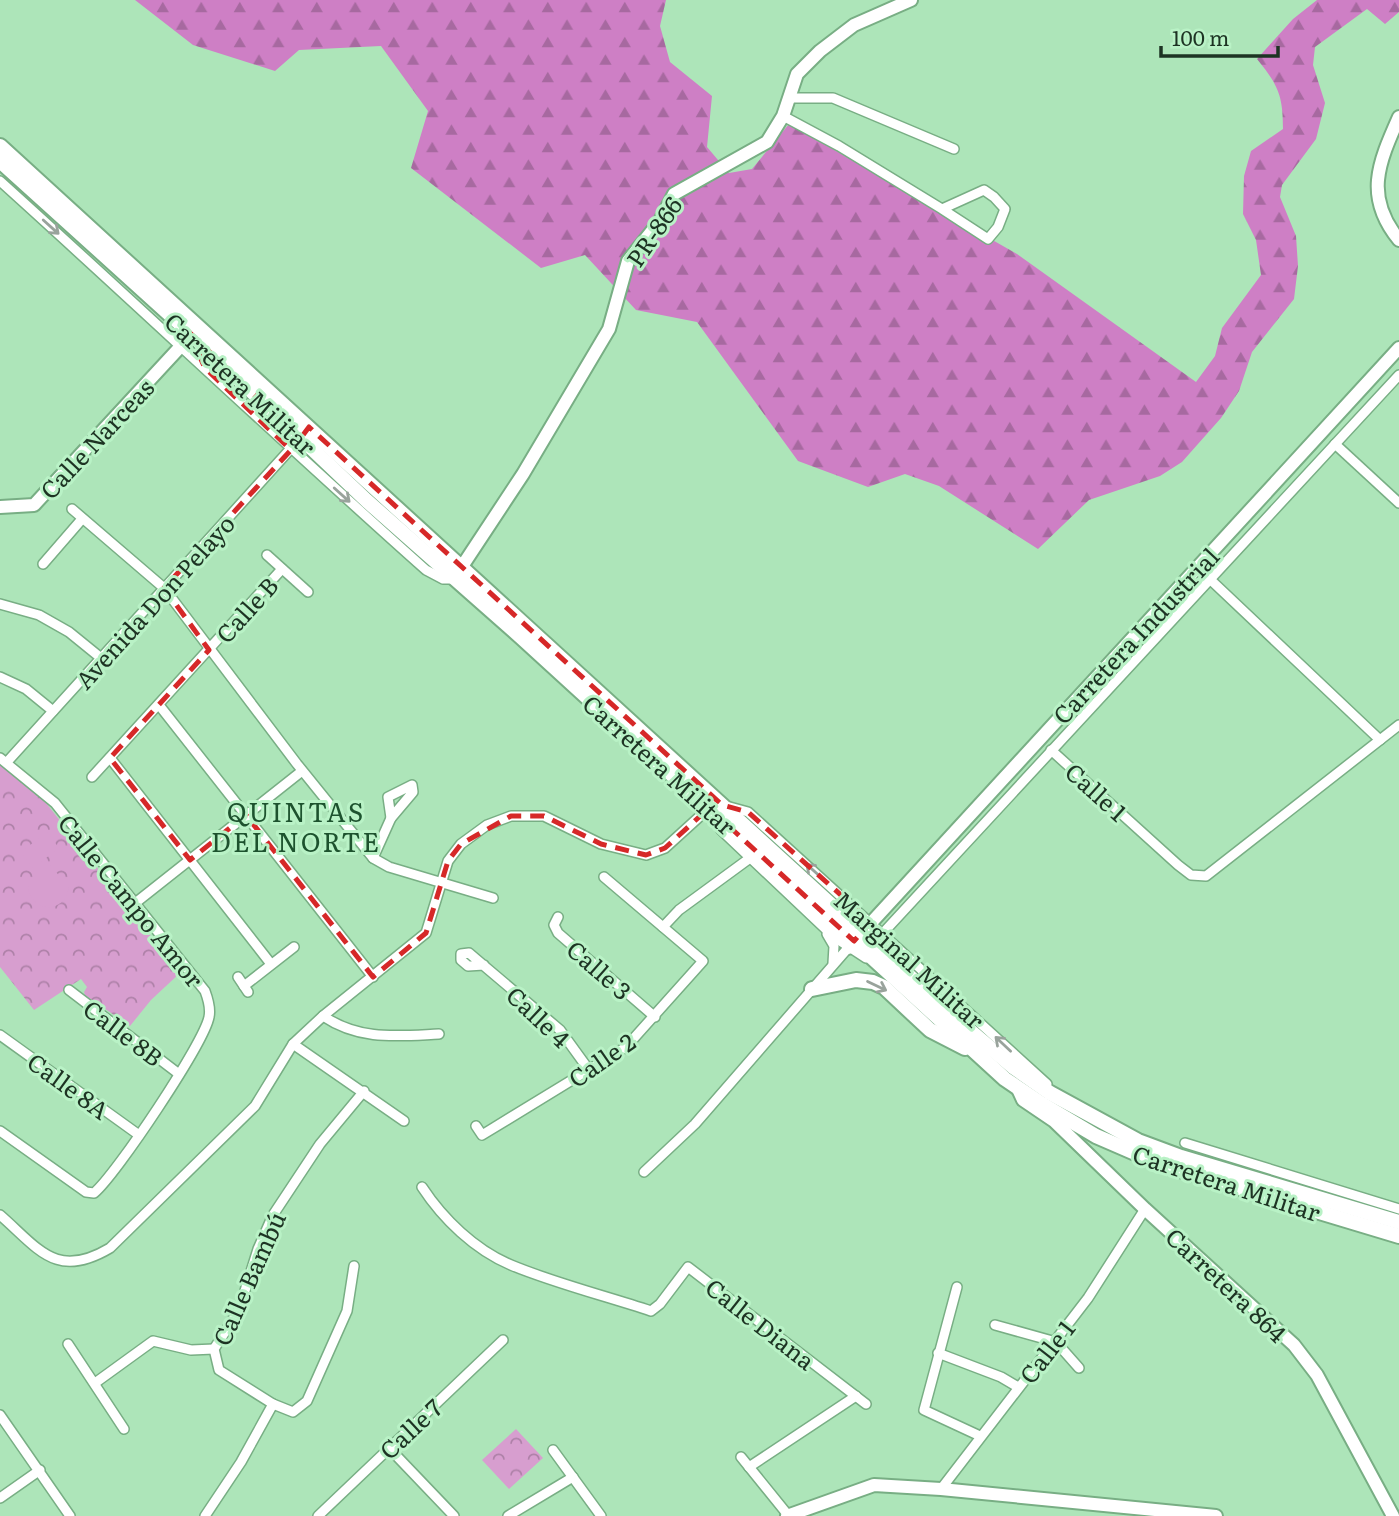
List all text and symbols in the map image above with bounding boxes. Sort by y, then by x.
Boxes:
scale bar [1161,14,1278,58]
text: 100 m [1172,21,1229,52]
street label: PR-866 [617,189,689,273]
one-way arrow [42,219,60,235]
street label: Carretera Militar [158,304,325,463]
street label: Calle Narceas [31,370,161,506]
one-way arrow [333,487,350,504]
street label: Avenida Don Pelayo [66,506,242,696]
street label: Carretera Industrial [1044,539,1226,731]
street label: Calle B [207,568,285,650]
street label: Carretera Militar [576,686,745,843]
street label: Calle 1 [1058,754,1136,828]
district label: QUINTAS DEL NORTE [211,791,381,860]
street label: Calle Campo Amor [51,806,213,995]
one-way arrow [805,863,823,879]
street label: Marginal Militar [827,882,993,1036]
street label: Calle 3 [560,931,640,1007]
street label: Calle 4 [499,977,579,1055]
one-way arrow [867,980,888,993]
street label: Calle 8B [77,990,171,1074]
street label: Calle 2 [560,1023,642,1095]
one-way arrow [994,1036,1012,1052]
street label: Calle 8A [21,1043,117,1127]
street label: Carretera Militar [1129,1135,1326,1229]
street label: Calle Bambú [203,1205,293,1351]
street label: Carretera 864 [1159,1219,1295,1349]
street label: Calle Diana [699,1269,823,1377]
street label: Calle 1 [1010,1312,1082,1390]
street label: Calle 7 [371,1390,449,1466]

